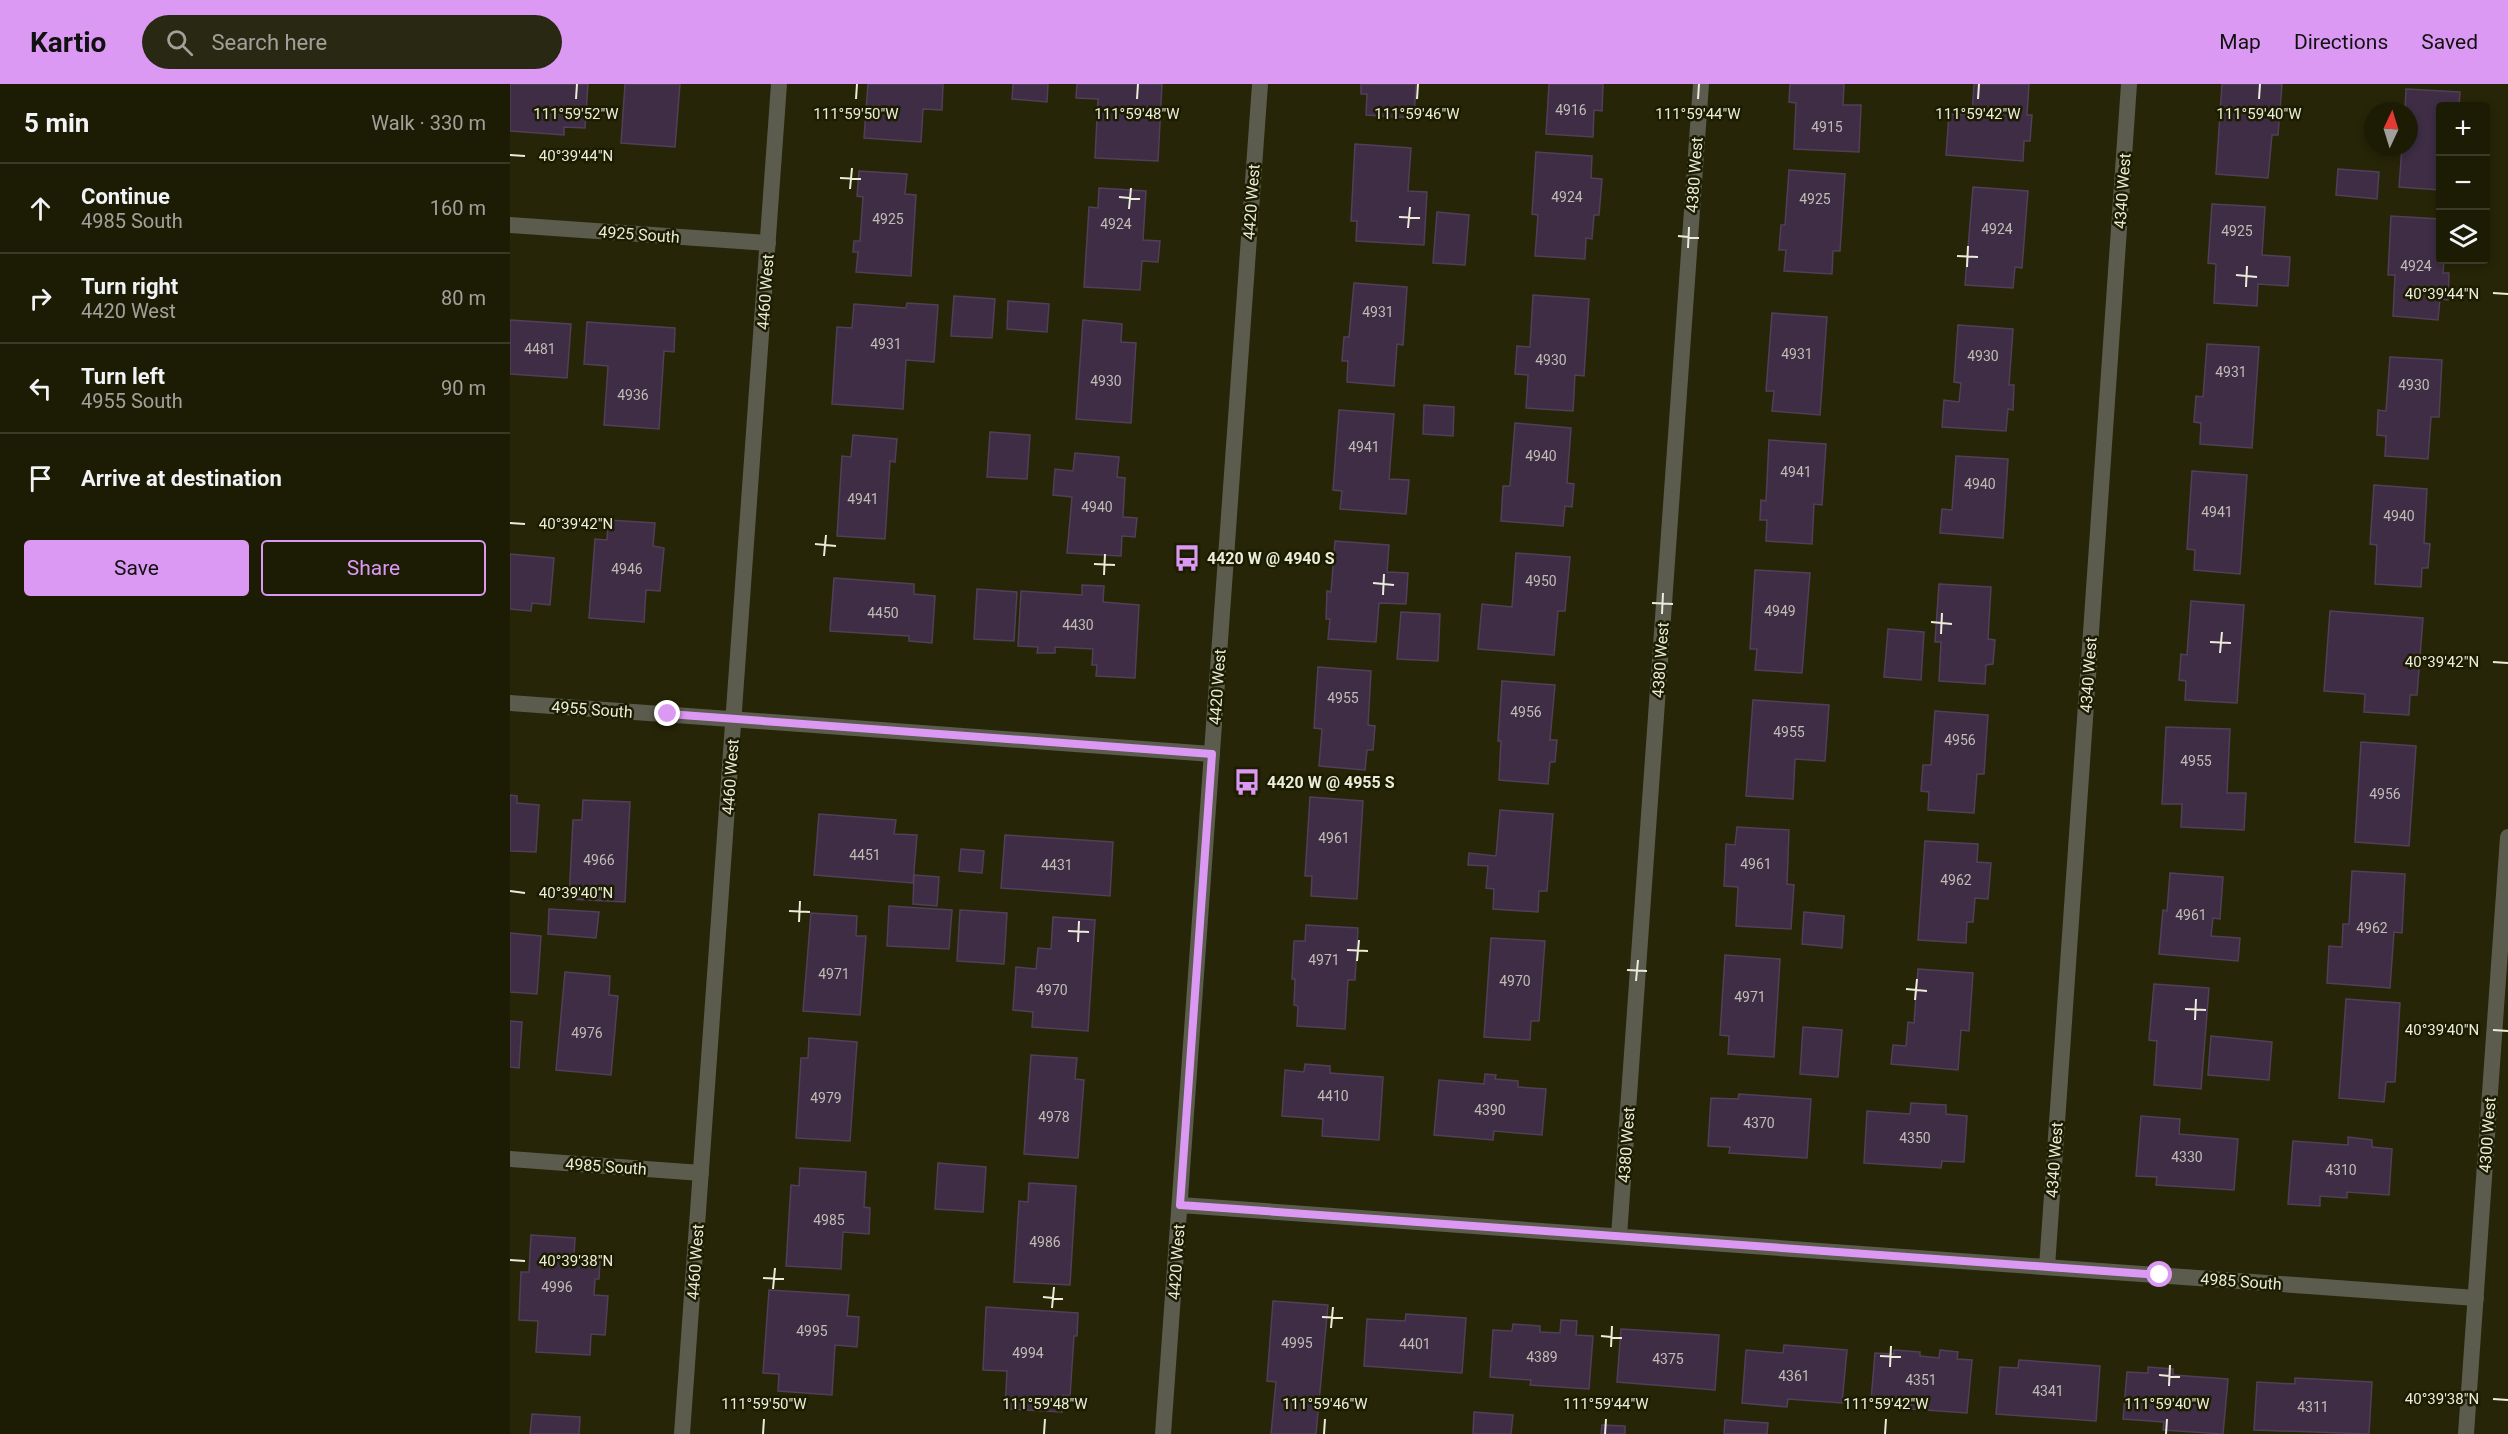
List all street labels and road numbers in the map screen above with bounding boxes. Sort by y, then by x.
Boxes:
street label: 4380 West [1682,137,1707,214]
street label: 4340 West [2110,153,2135,230]
street label: 4420 West [1239,164,1264,241]
street label: 4925 South [598,222,680,247]
street label: 4460 West [753,254,778,331]
street label: 4380 West [1648,622,1673,699]
street label: 4340 West [2076,637,2101,714]
street label: 4420 West [1205,649,1230,726]
street label: 4955 South [551,697,633,722]
street label: 4460 West [718,739,743,816]
street label: 4300 West [2475,1097,2500,1174]
street label: 4380 West [1614,1107,1639,1184]
street label: 4340 West [2042,1122,2067,1199]
street label: 4985 South [565,1154,647,1179]
street label: 4460 West [683,1224,708,1301]
street label: 4420 West [1164,1224,1189,1301]
street label: 4985 South [2200,1269,2282,1294]

